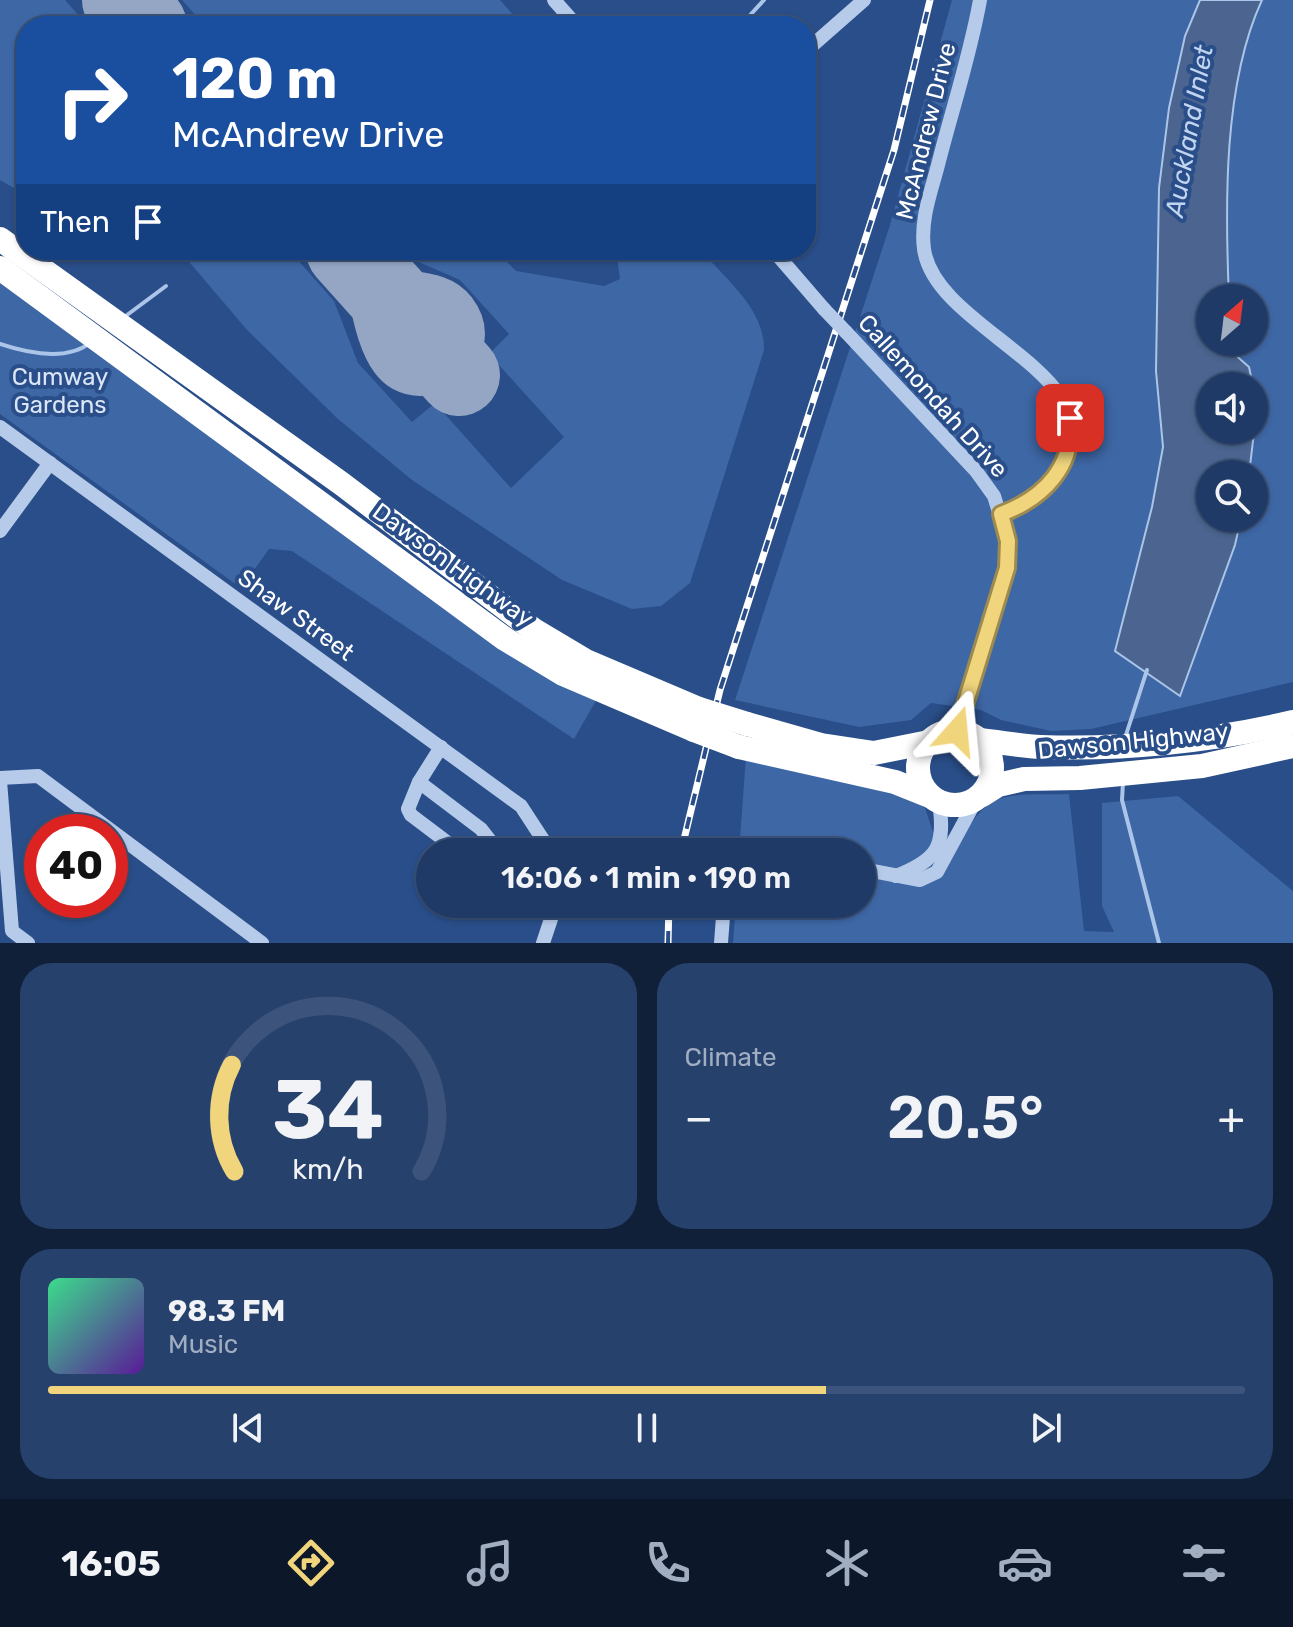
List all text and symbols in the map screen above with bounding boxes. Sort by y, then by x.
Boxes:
street label: McAndrew Drive [890,40,962,222]
water label: Auckland Inlet [1159,42,1220,221]
text: 120 m [172,46,338,112]
icon: right [40,48,144,152]
text: McAndrew Drive [172,113,444,156]
icon: arrive [126,200,170,244]
text: Then [40,204,110,240]
north arrow [1196,284,1268,356]
map controls [1196,284,1268,532]
street label: Callemondah Drive [852,309,1014,483]
park label: Cumway Gardens [12,363,108,419]
button: sound [1196,372,1268,444]
pin [1036,384,1104,452]
icon: arrive [1048,396,1092,440]
button: search [1196,460,1268,532]
street label: Dawson Highway [367,497,539,633]
street label: Shaw Street [232,563,360,667]
position arrow [915,689,999,773]
street label: Dawson Highway [1036,717,1230,765]
speed limit sign: 40 [24,814,128,918]
text: 16:06 · 1 min · 190 m [501,860,791,896]
text: Climate [685,1042,777,1073]
text: 34 [272,1060,384,1159]
text: 20.5° [887,1082,1044,1153]
text: − [685,1092,713,1144]
text: + [1218,1092,1245,1144]
text: km/h [293,1152,364,1186]
text: 98.3 FM [168,1293,285,1329]
text: Music [168,1329,238,1360]
icon: previous [226,1406,270,1450]
icon: pause [625,1406,669,1450]
icon: next [1024,1406,1068,1450]
icon: directions [283,1535,339,1591]
icon: music [462,1535,518,1591]
icon: phone [640,1535,696,1591]
icon: climate [819,1535,875,1591]
icon: car [997,1535,1053,1591]
icon: filters [1176,1535,1232,1591]
text: 16:05 [61,1542,161,1585]

